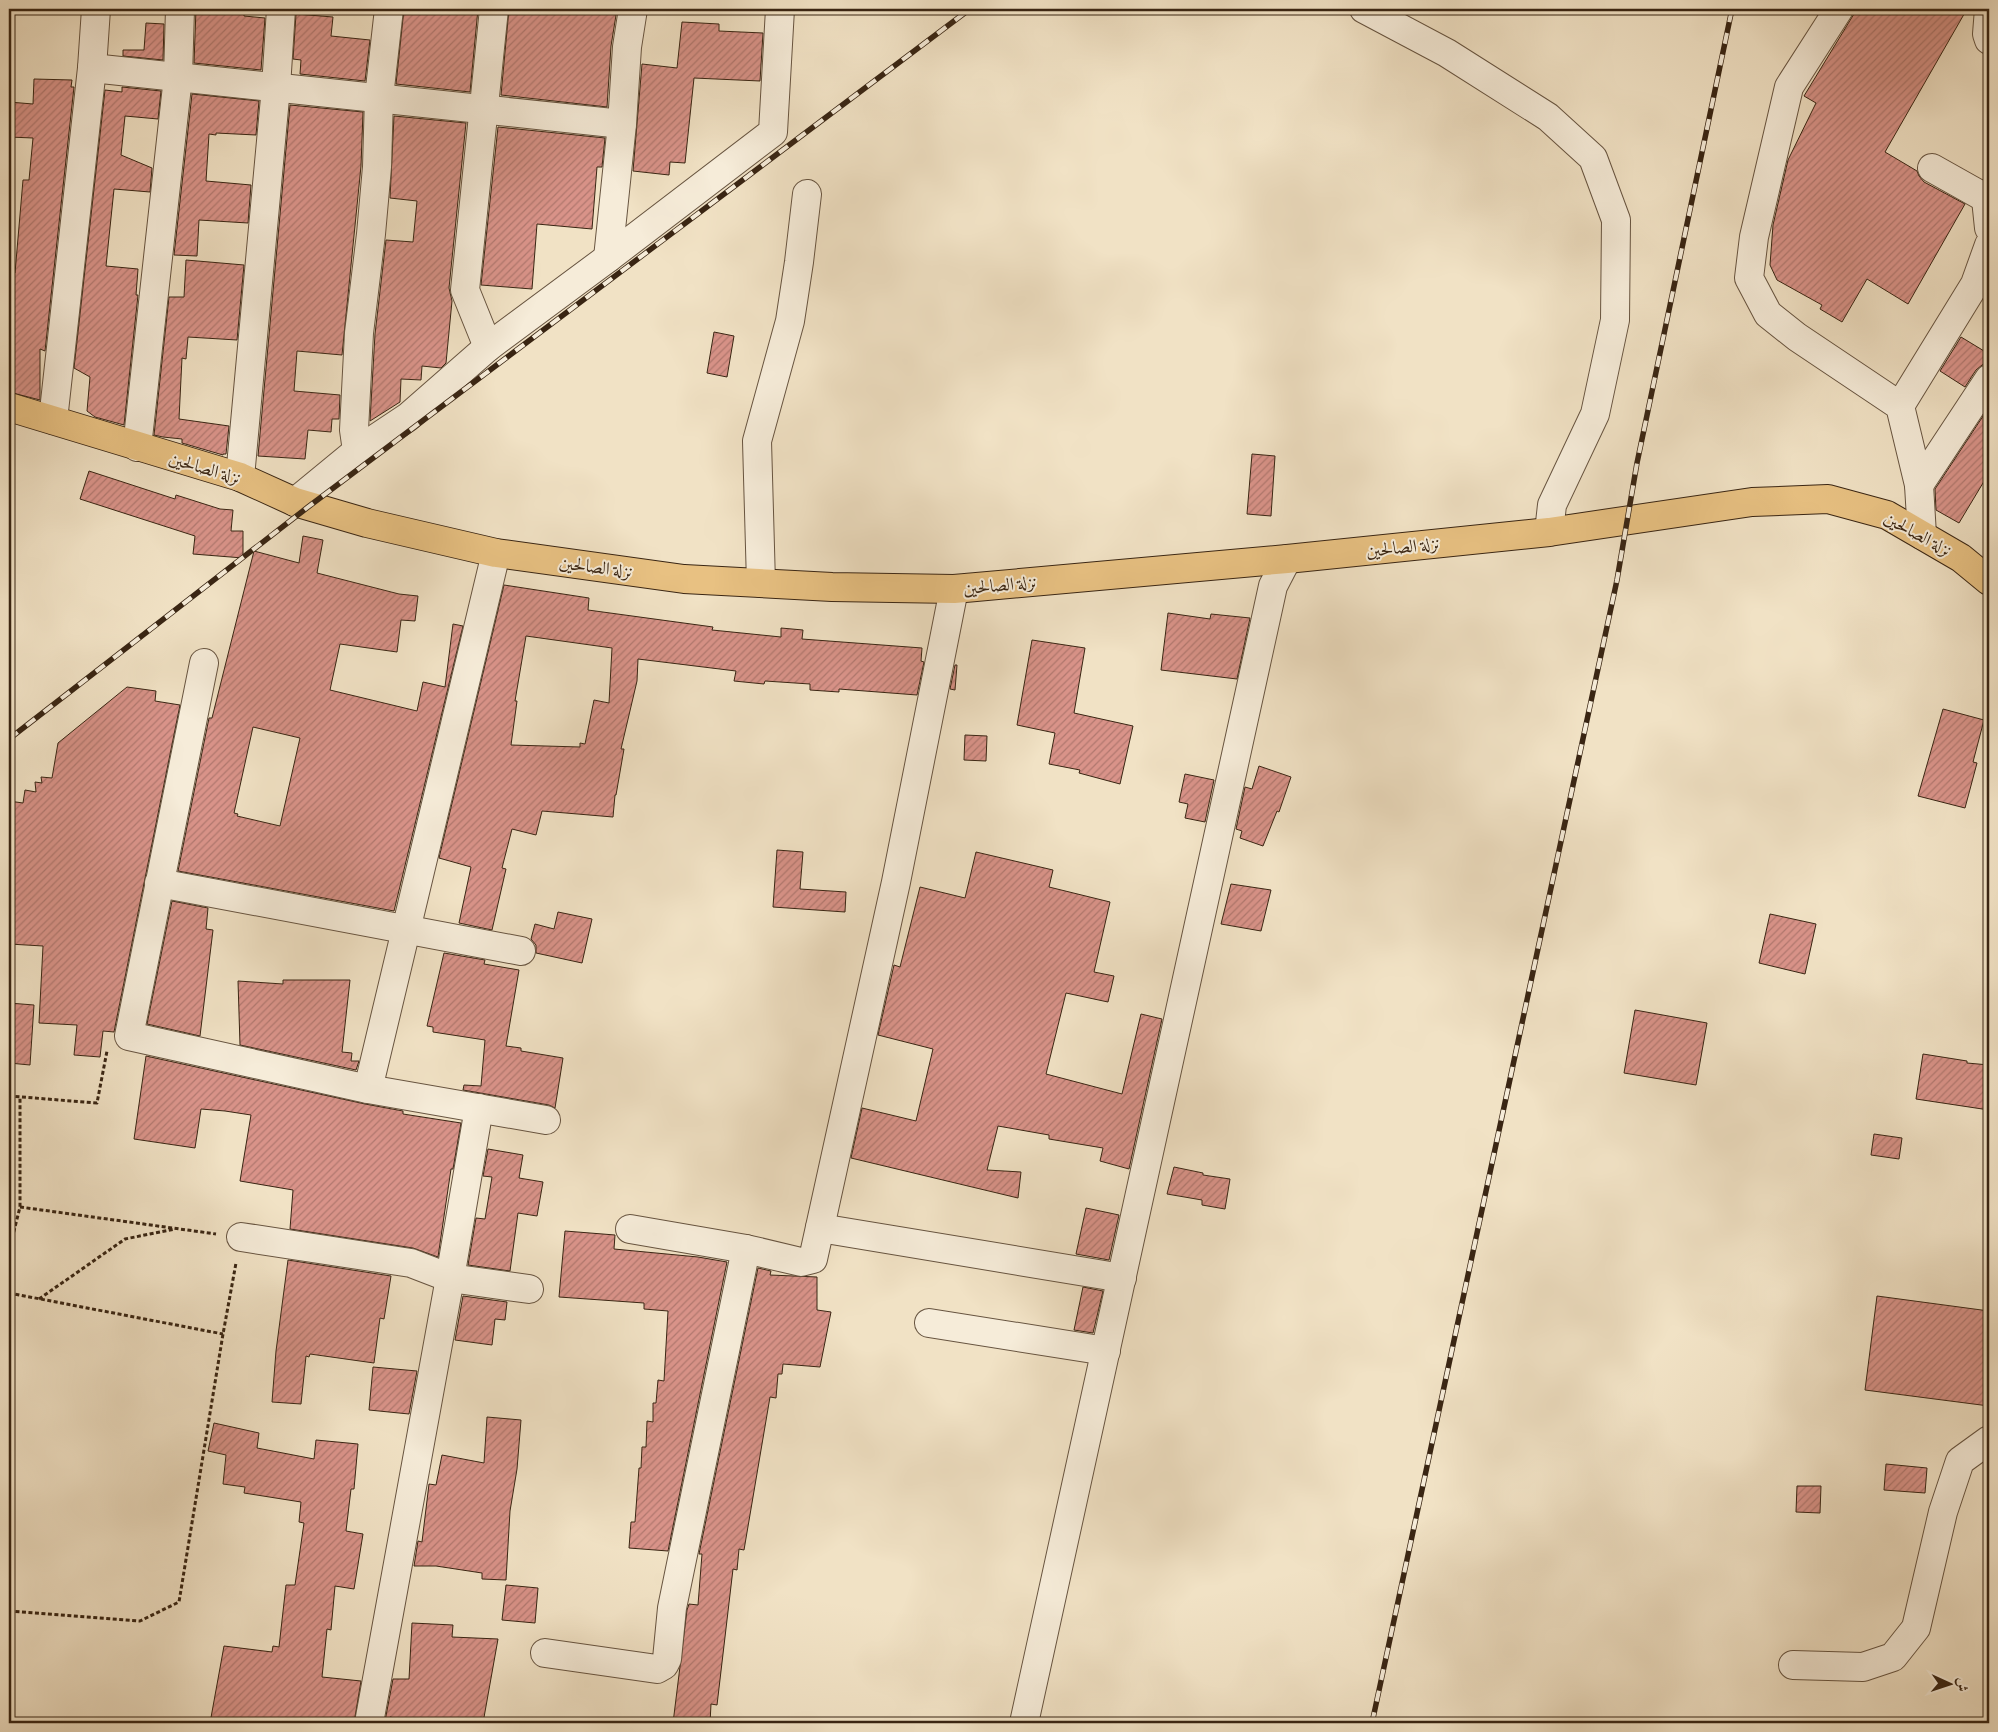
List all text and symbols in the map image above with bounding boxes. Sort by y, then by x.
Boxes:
street label: نزلة الصالحين [166,446,244,490]
street label: نزلة الصالحين [1880,506,1956,562]
street label: نزلة الصالحين [1365,531,1441,563]
street label: نزلة الصالحين [558,550,634,584]
street label: نزلة الصالحين [962,570,1038,600]
north arrow [1926,1660,1976,1710]
text: ش [1953,1677,1972,1692]

